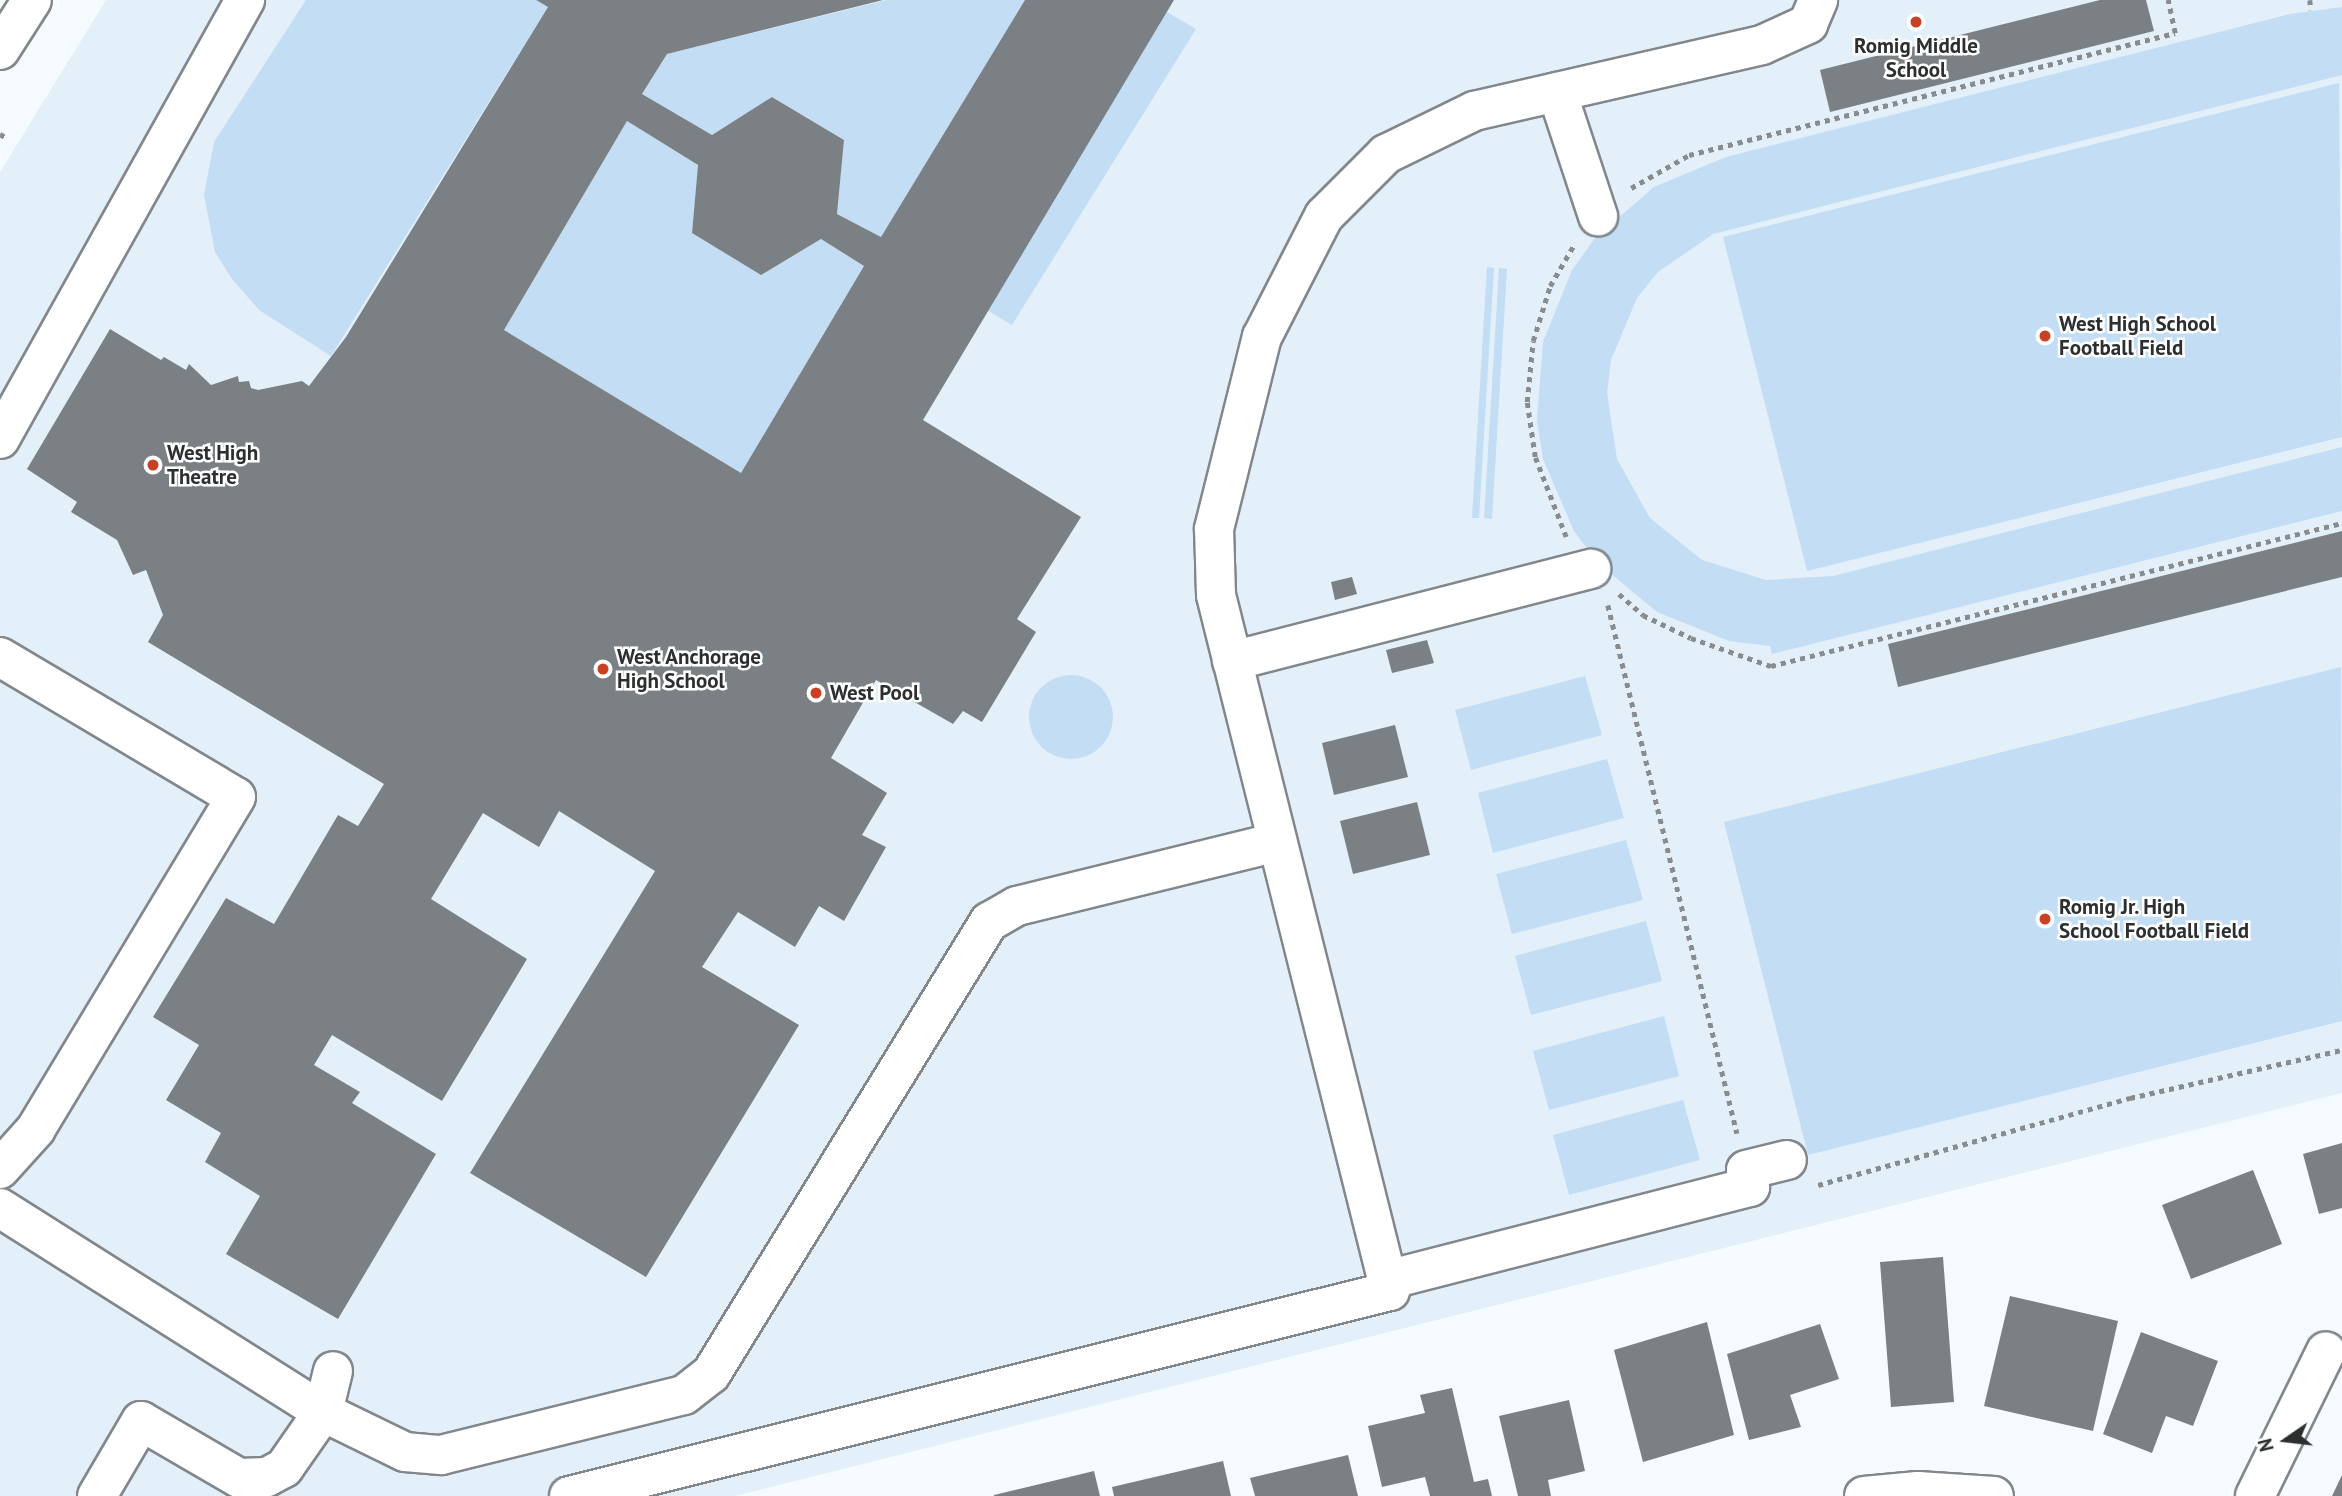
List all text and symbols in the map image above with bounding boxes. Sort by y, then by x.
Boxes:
marker: Romig Middle School [1908,14,1924,30]
place label: Romig Middle School [1854,33,1978,83]
place label: West High School Football Field [2059,311,2216,361]
marker: West High School Football Field [2037,328,2053,344]
place label: West High Theatre [167,440,258,490]
marker: West High Theatre [145,457,161,473]
place label: West Anchorage High School [617,644,762,694]
marker: West Anchorage High School [595,661,611,677]
place label: West Pool [830,680,919,706]
marker: West Pool [808,685,824,701]
place label: Romig Jr. High School Football Field [2059,894,2249,944]
marker: Romig Jr. High School Football Field [2037,911,2053,927]
north arrow [2251,1405,2321,1475]
text: N [2252,1436,2279,1454]

